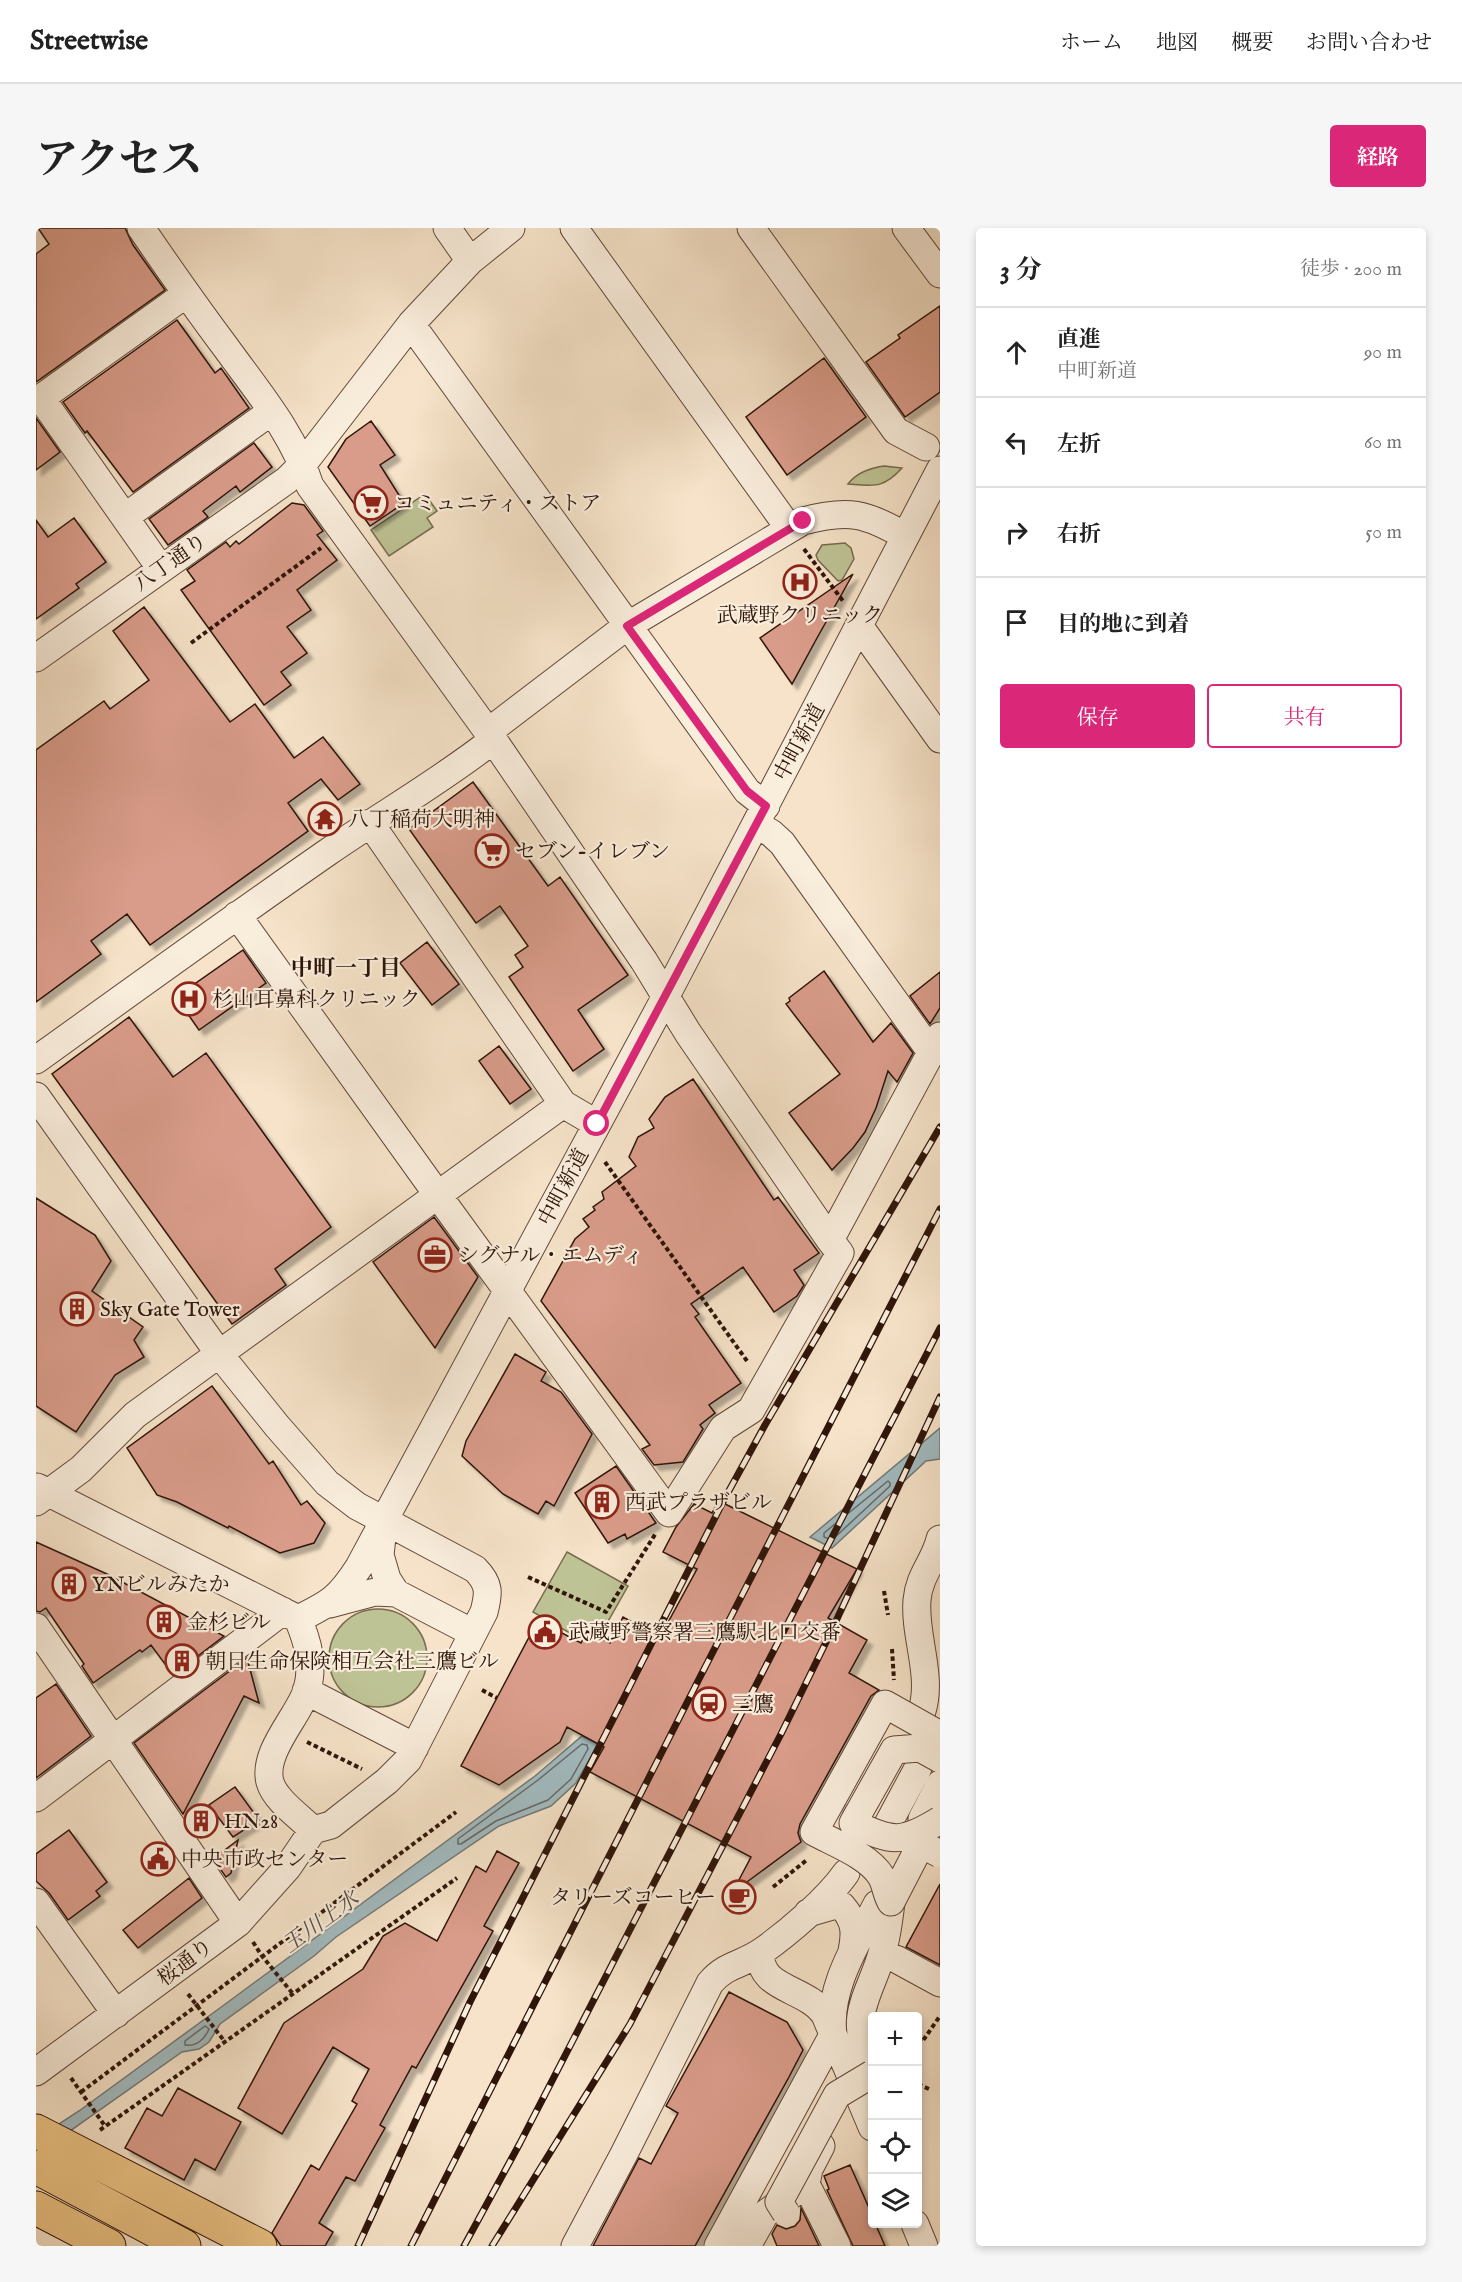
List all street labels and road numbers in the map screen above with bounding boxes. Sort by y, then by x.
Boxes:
street label: 八丁通り [129,528,213,598]
street label: 中町新道 [769,699,832,786]
street label: 中町新道 [533,1144,596,1231]
street label: 桜通り [153,1933,219,1993]

